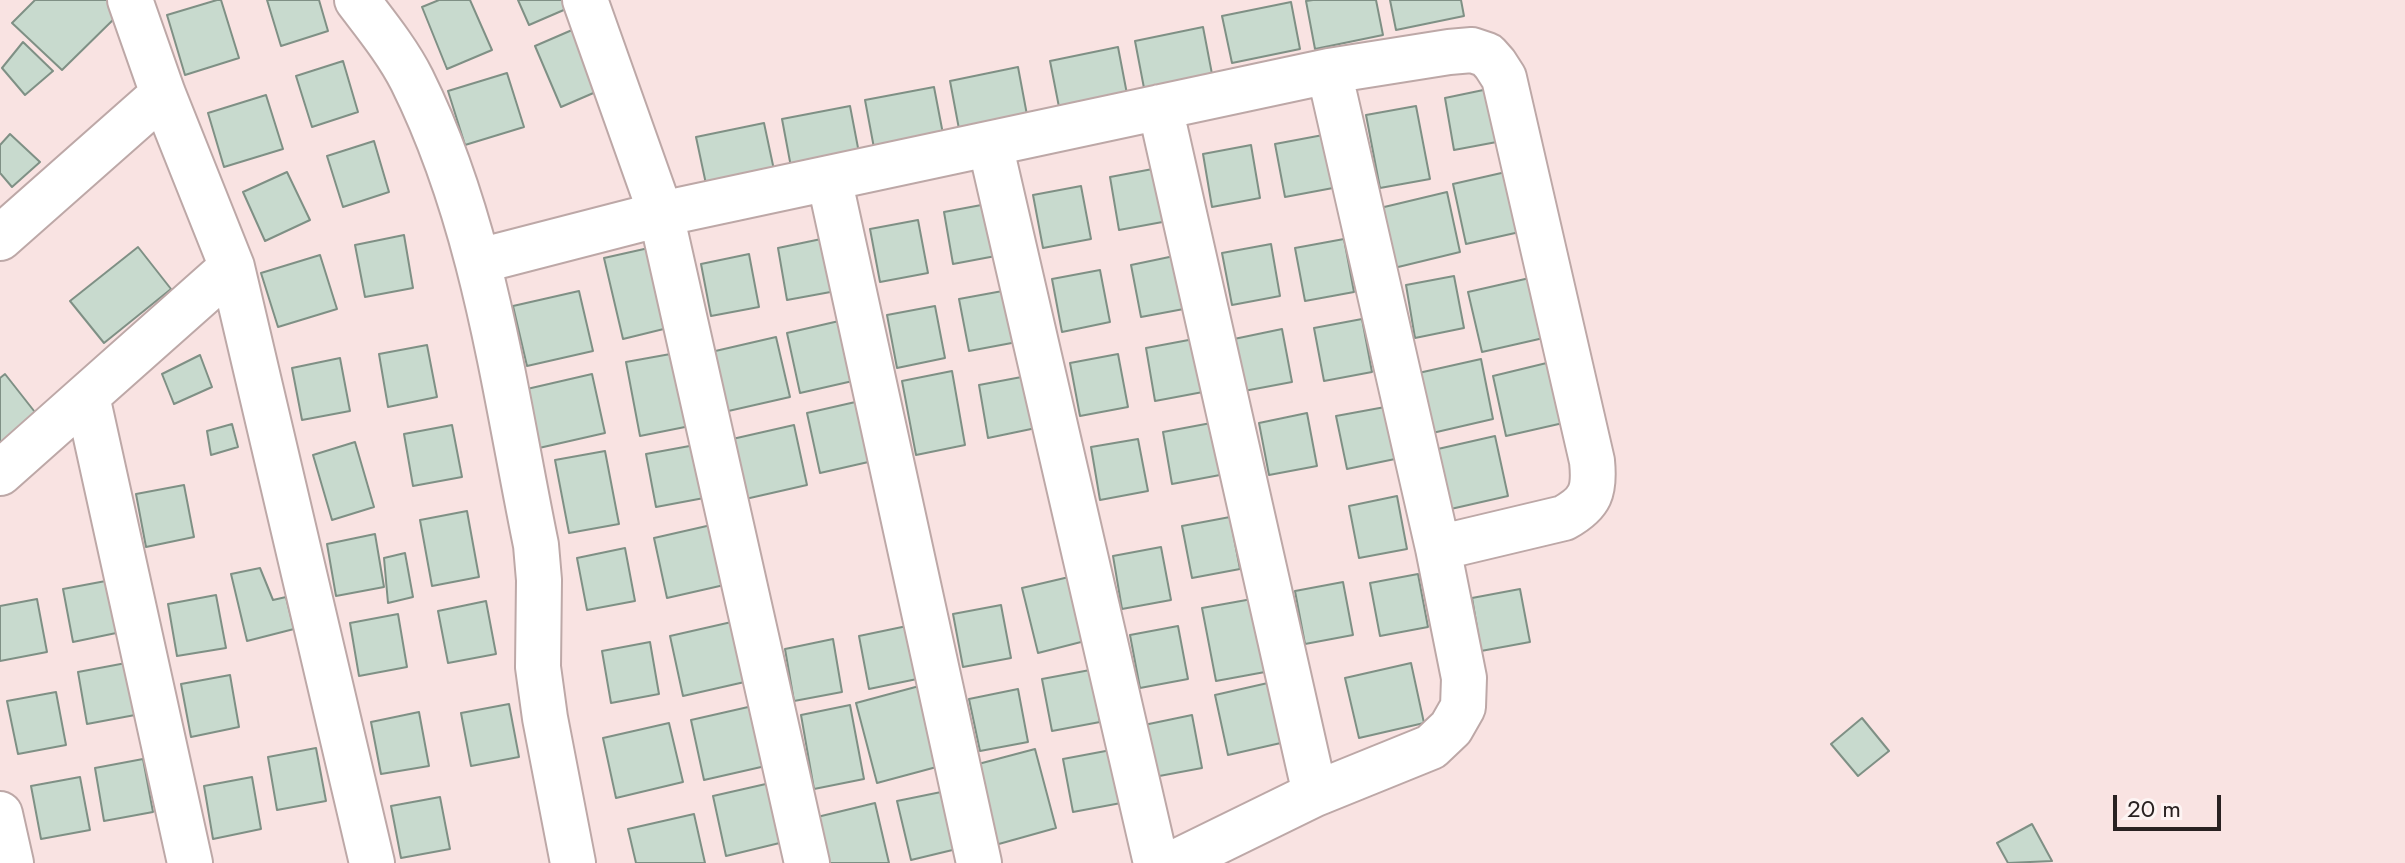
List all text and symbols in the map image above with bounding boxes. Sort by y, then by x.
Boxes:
scale bar [2117,779,2225,829]
text: 20 m [2127,791,2181,826]

